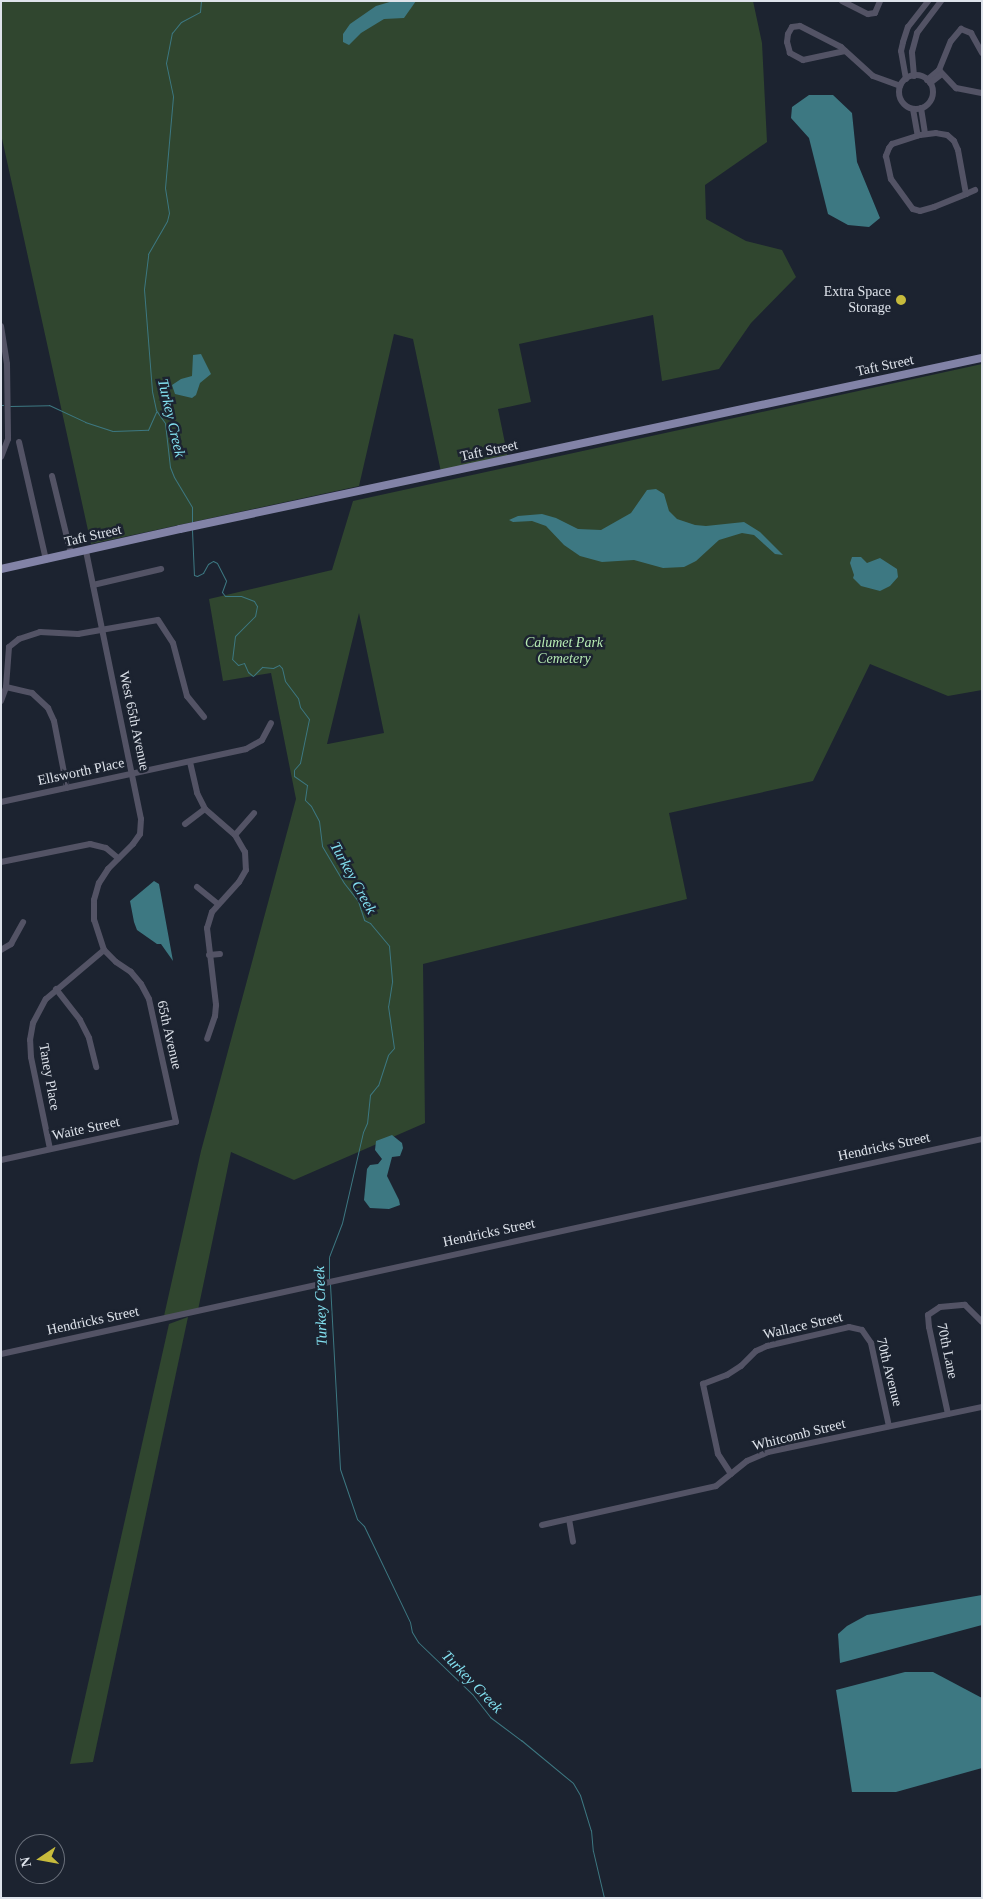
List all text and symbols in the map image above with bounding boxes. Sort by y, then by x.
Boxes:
place label: Extra Space Storage [824,284,891,316]
marker: Extra Space Storage [895,294,907,306]
street label: Taft Street [855,352,915,380]
water label: Turkey Creek [153,377,189,459]
street label: Taft Street [459,437,519,465]
street label: Taft Street [63,521,123,551]
park label: Calumet Park Cemetery [525,635,603,668]
street label: West 65th Avenue [115,669,153,773]
street label: Ellsworth Place [36,755,126,789]
water label: Turkey Creek [326,839,380,917]
street label: 65th Avenue [153,999,185,1071]
street label: Taney Place [35,1042,63,1112]
street label: Waite Street [51,1114,121,1144]
street label: Hendricks Street [836,1129,932,1165]
street label: Hendricks Street [441,1215,537,1251]
water label: Turkey Creek [311,1266,331,1346]
street label: Hendricks Street [45,1303,141,1339]
street label: Wallace Street [762,1309,844,1343]
street label: 70th Lane [933,1322,961,1380]
street label: 70th Avenue [872,1336,906,1408]
street label: Whitcomb Street [751,1415,847,1455]
water label: Turkey Creek [438,1647,506,1717]
north arrow [15,1834,65,1884]
text: N [17,1856,34,1869]

